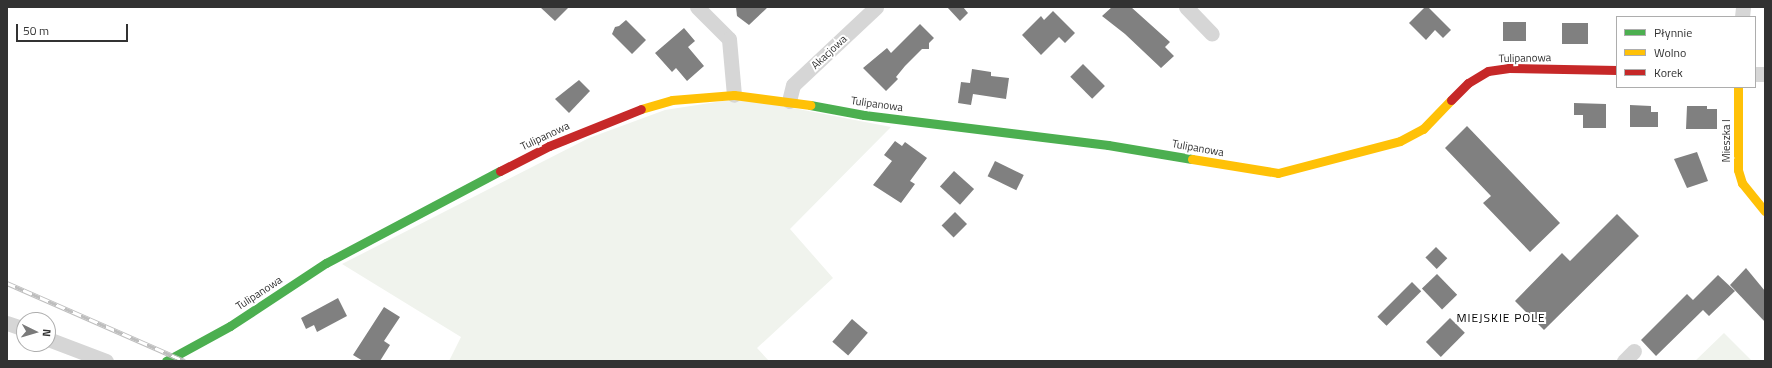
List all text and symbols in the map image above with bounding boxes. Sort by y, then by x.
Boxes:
scale bar [18,16,130,42]
legend [1616,16,1756,88]
text: 50 m [23,21,49,40]
text: Płynnie [1654,23,1692,42]
street label: Akacjowa [808,32,850,72]
text: Wolno [1654,43,1686,62]
street label: Tulipanowa [1499,51,1551,65]
text: Korek [1654,63,1683,82]
street label: Tulipanowa [850,94,904,114]
street label: Tulipanowa [518,119,572,153]
street label: Mieszka I [1719,119,1733,163]
street label: Tulipanowa [1171,137,1225,159]
street label: Tulipanowa [233,273,285,313]
district label: MIEJSKIE POLE [1456,311,1546,325]
north arrow [16,312,56,352]
text: N [39,328,55,337]

